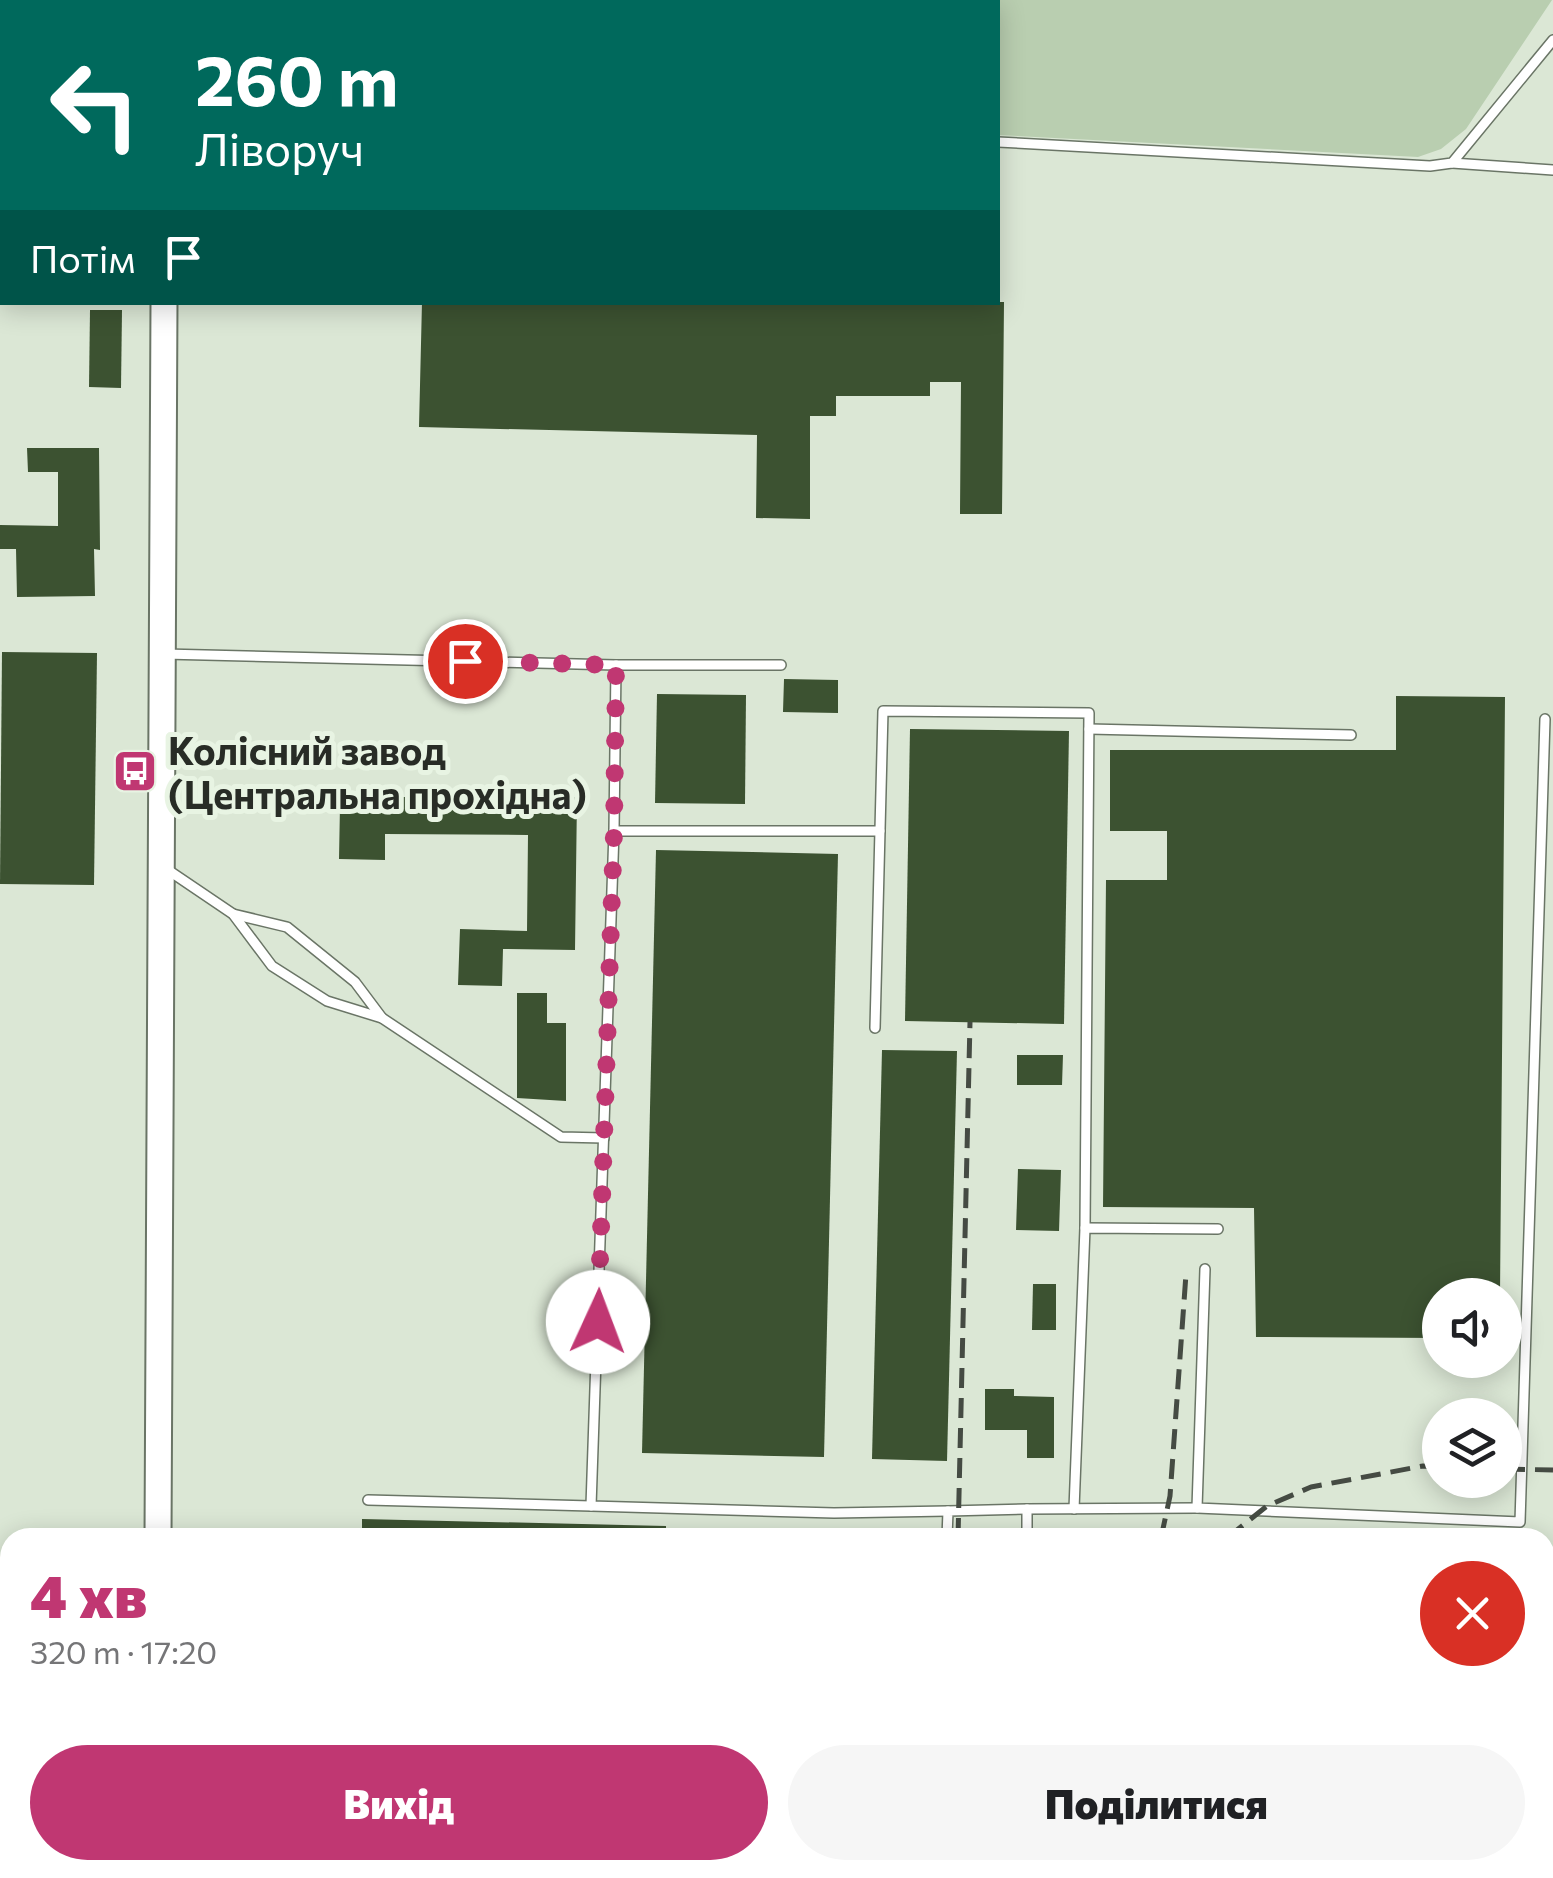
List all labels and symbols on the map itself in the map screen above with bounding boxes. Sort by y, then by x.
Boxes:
pin [423,619,508,704]
place label: Колісний завод (Центральна прохідна) [168,726,587,817]
bus stop icon: Колісний завод (Центральна прохідна) [112,748,158,794]
position arrow [546,1270,650,1374]

